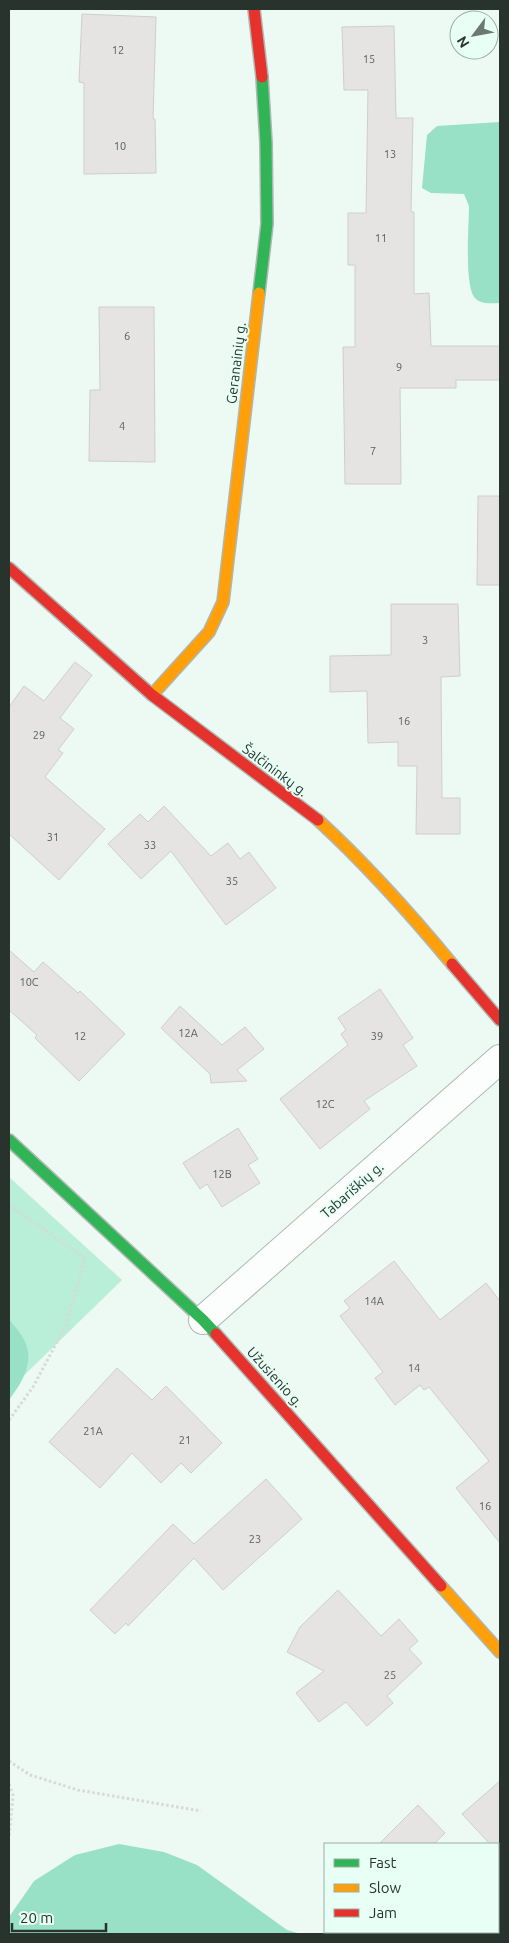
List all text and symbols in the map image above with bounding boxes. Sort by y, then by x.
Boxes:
north arrow [449,10,499,60]
text: N [453,33,473,51]
house number: 12 [112,44,124,56]
house number: 15 [363,53,375,65]
house number: 10 [114,140,126,152]
house number: 13 [384,148,396,160]
house number: 11 [375,232,387,244]
street label: Geranainių g. [223,321,249,405]
house number: 6 [124,330,130,342]
house number: 9 [396,361,402,373]
house number: 4 [119,420,125,432]
house number: 7 [370,445,376,457]
house number: 3 [422,634,428,646]
house number: 16 [398,715,410,727]
house number: 29 [33,729,45,741]
street label: Šalčininkų g. [239,740,311,800]
house number: 31 [47,831,59,843]
house number: 33 [144,839,156,851]
house number: 35 [226,875,238,887]
house number: 10C [19,976,39,988]
house number: 12A [178,1027,199,1039]
house number: 12 [74,1030,86,1042]
house number: 39 [371,1030,383,1042]
house number: 12C [315,1098,335,1110]
street label: Tabariškių g. [317,1158,387,1222]
house number: 12B [212,1168,232,1180]
house number: 14A [364,1295,385,1307]
street label: Užusienio g. [244,1344,306,1410]
house number: 14 [408,1362,420,1374]
house number: 21A [83,1425,104,1437]
house number: 21 [179,1434,191,1446]
house number: 16 [479,1500,491,1512]
house number: 23 [249,1533,261,1545]
house number: 25 [384,1669,396,1681]
legend [324,1843,499,1933]
text: Fast [369,1854,397,1871]
text: Slow [369,1879,402,1896]
scale bar [12,1900,106,1932]
text: Jam [369,1904,397,1921]
text: 20 m [20,1909,53,1926]

